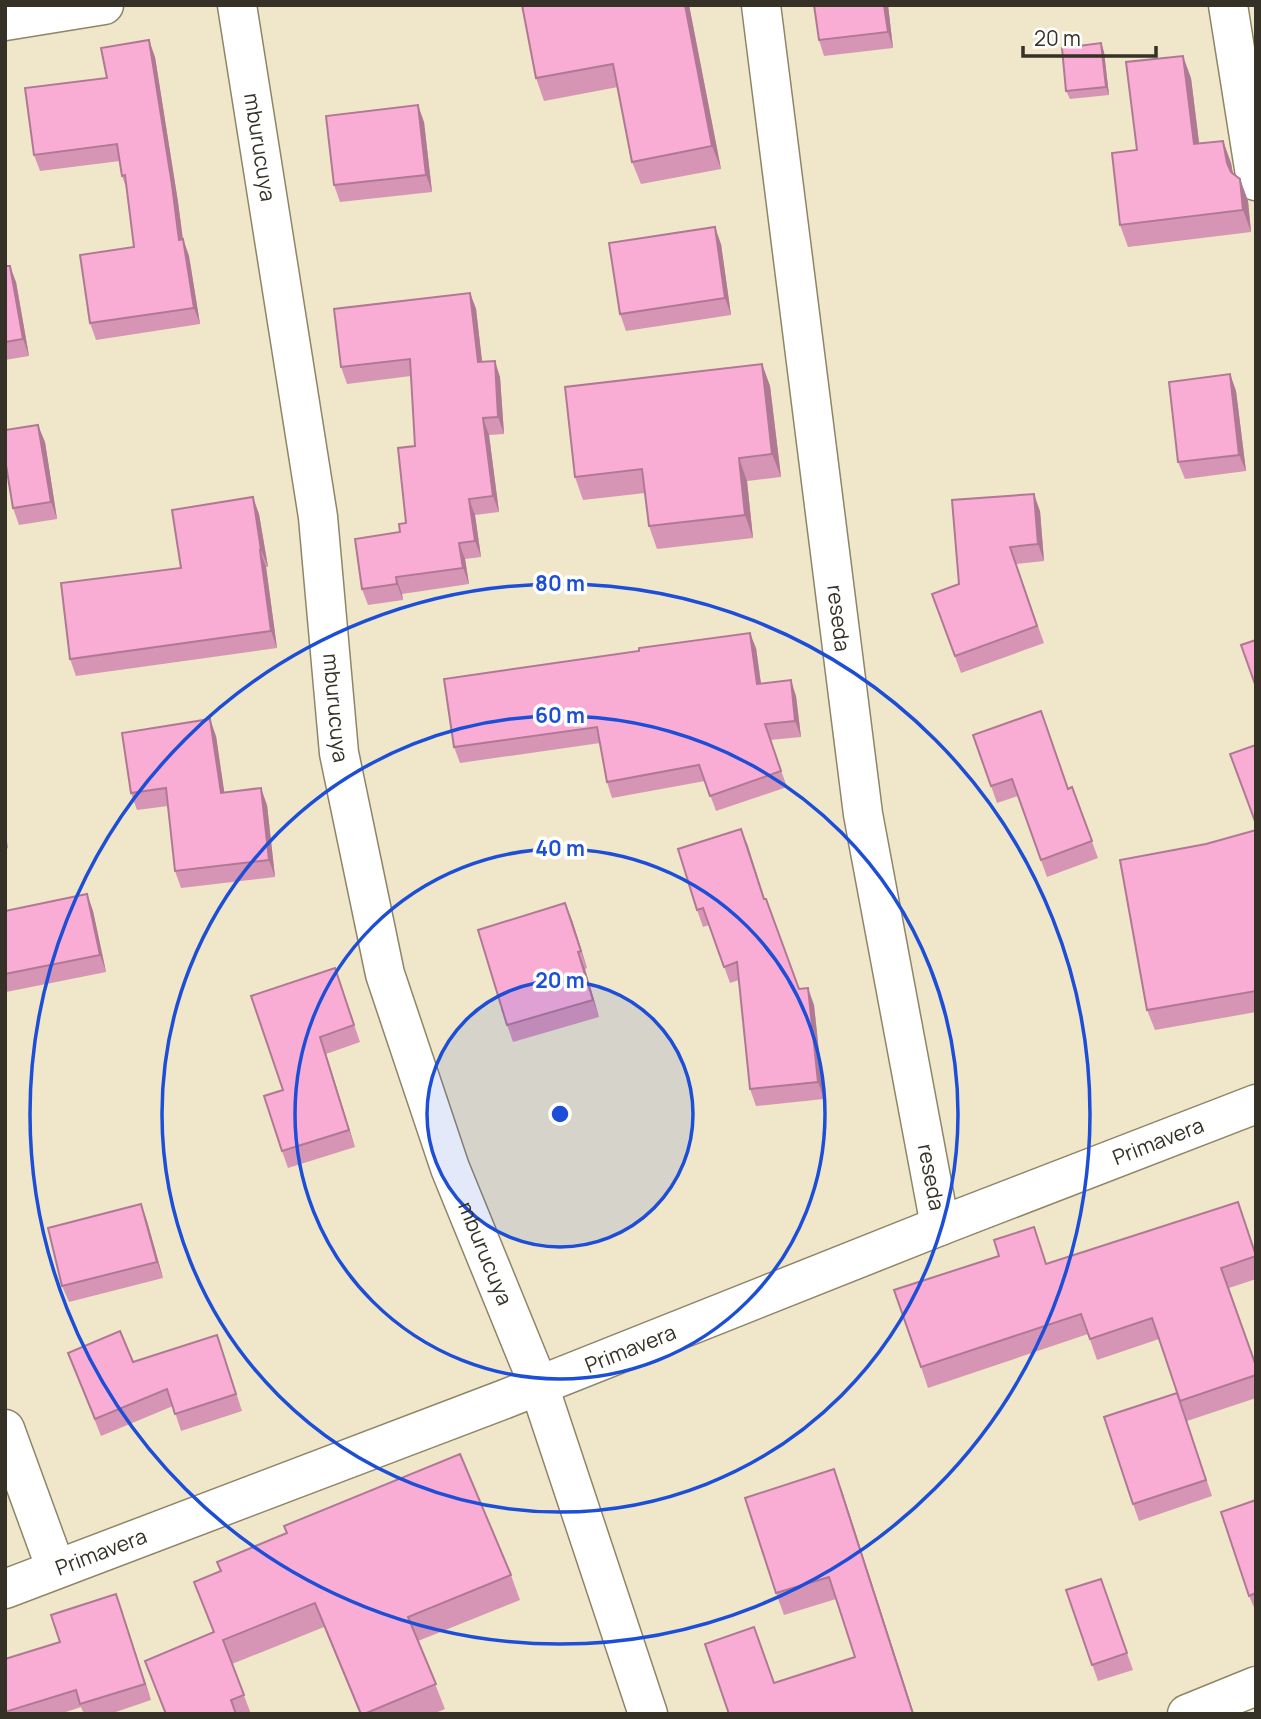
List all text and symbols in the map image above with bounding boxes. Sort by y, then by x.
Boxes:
scale bar [1023,14,1156,58]
text: 20 m [1034,24,1081,52]
street label: mburucuya [238,91,283,203]
text: 80 m [535,569,585,597]
street label: reseda [821,583,857,653]
street label: mburucuya [317,652,356,765]
text: 60 m [535,701,585,729]
text: 40 m [535,834,585,862]
text: 20 m [535,966,585,994]
centre of rings [548,1102,572,1126]
street label: Primavera [1108,1111,1208,1171]
street label: reseda [912,1142,952,1213]
street label: mburucuya [452,1197,519,1309]
street label: Primavera [581,1317,680,1379]
street label: Primavera [51,1521,151,1582]

